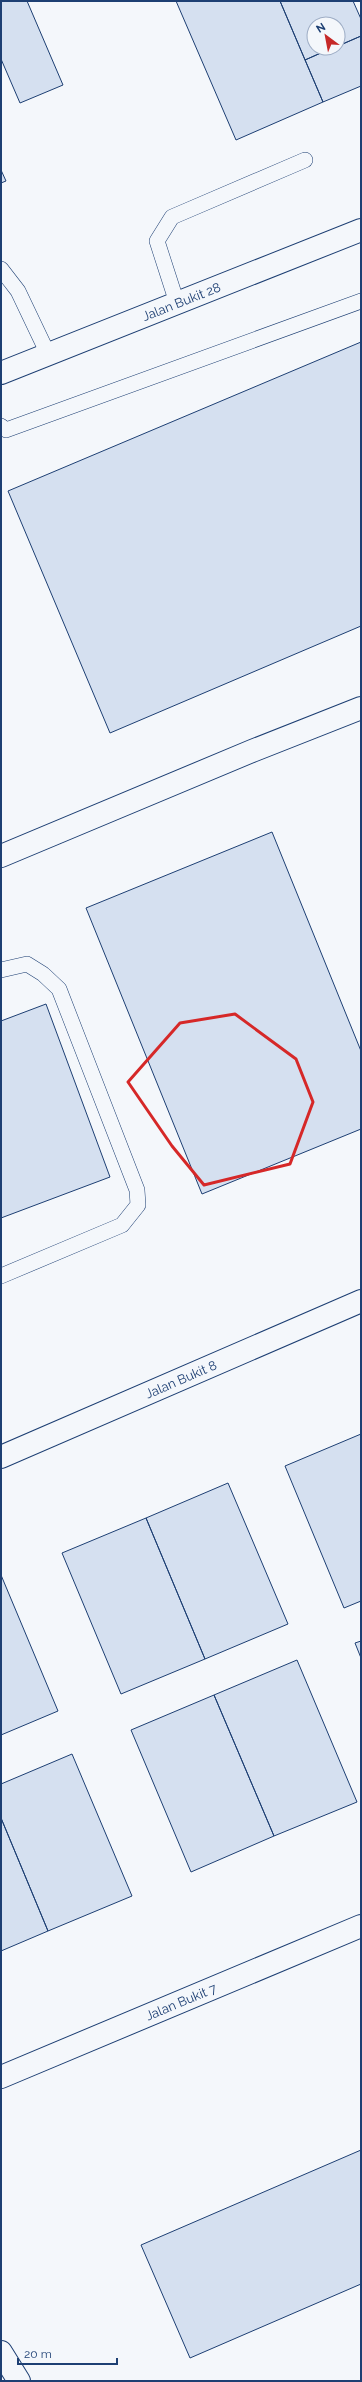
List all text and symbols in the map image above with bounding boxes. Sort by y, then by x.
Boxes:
north arrow [306,16,346,56]
text: N [314,20,328,36]
street label: Jalan Bukit 28 [140,279,223,324]
street label: Jalan Bukit 8 [143,1357,219,1401]
street label: Jalan Bukit 7 [143,1980,219,2023]
scale bar [18,2340,117,2366]
text: 20 m [24,2347,52,2361]

